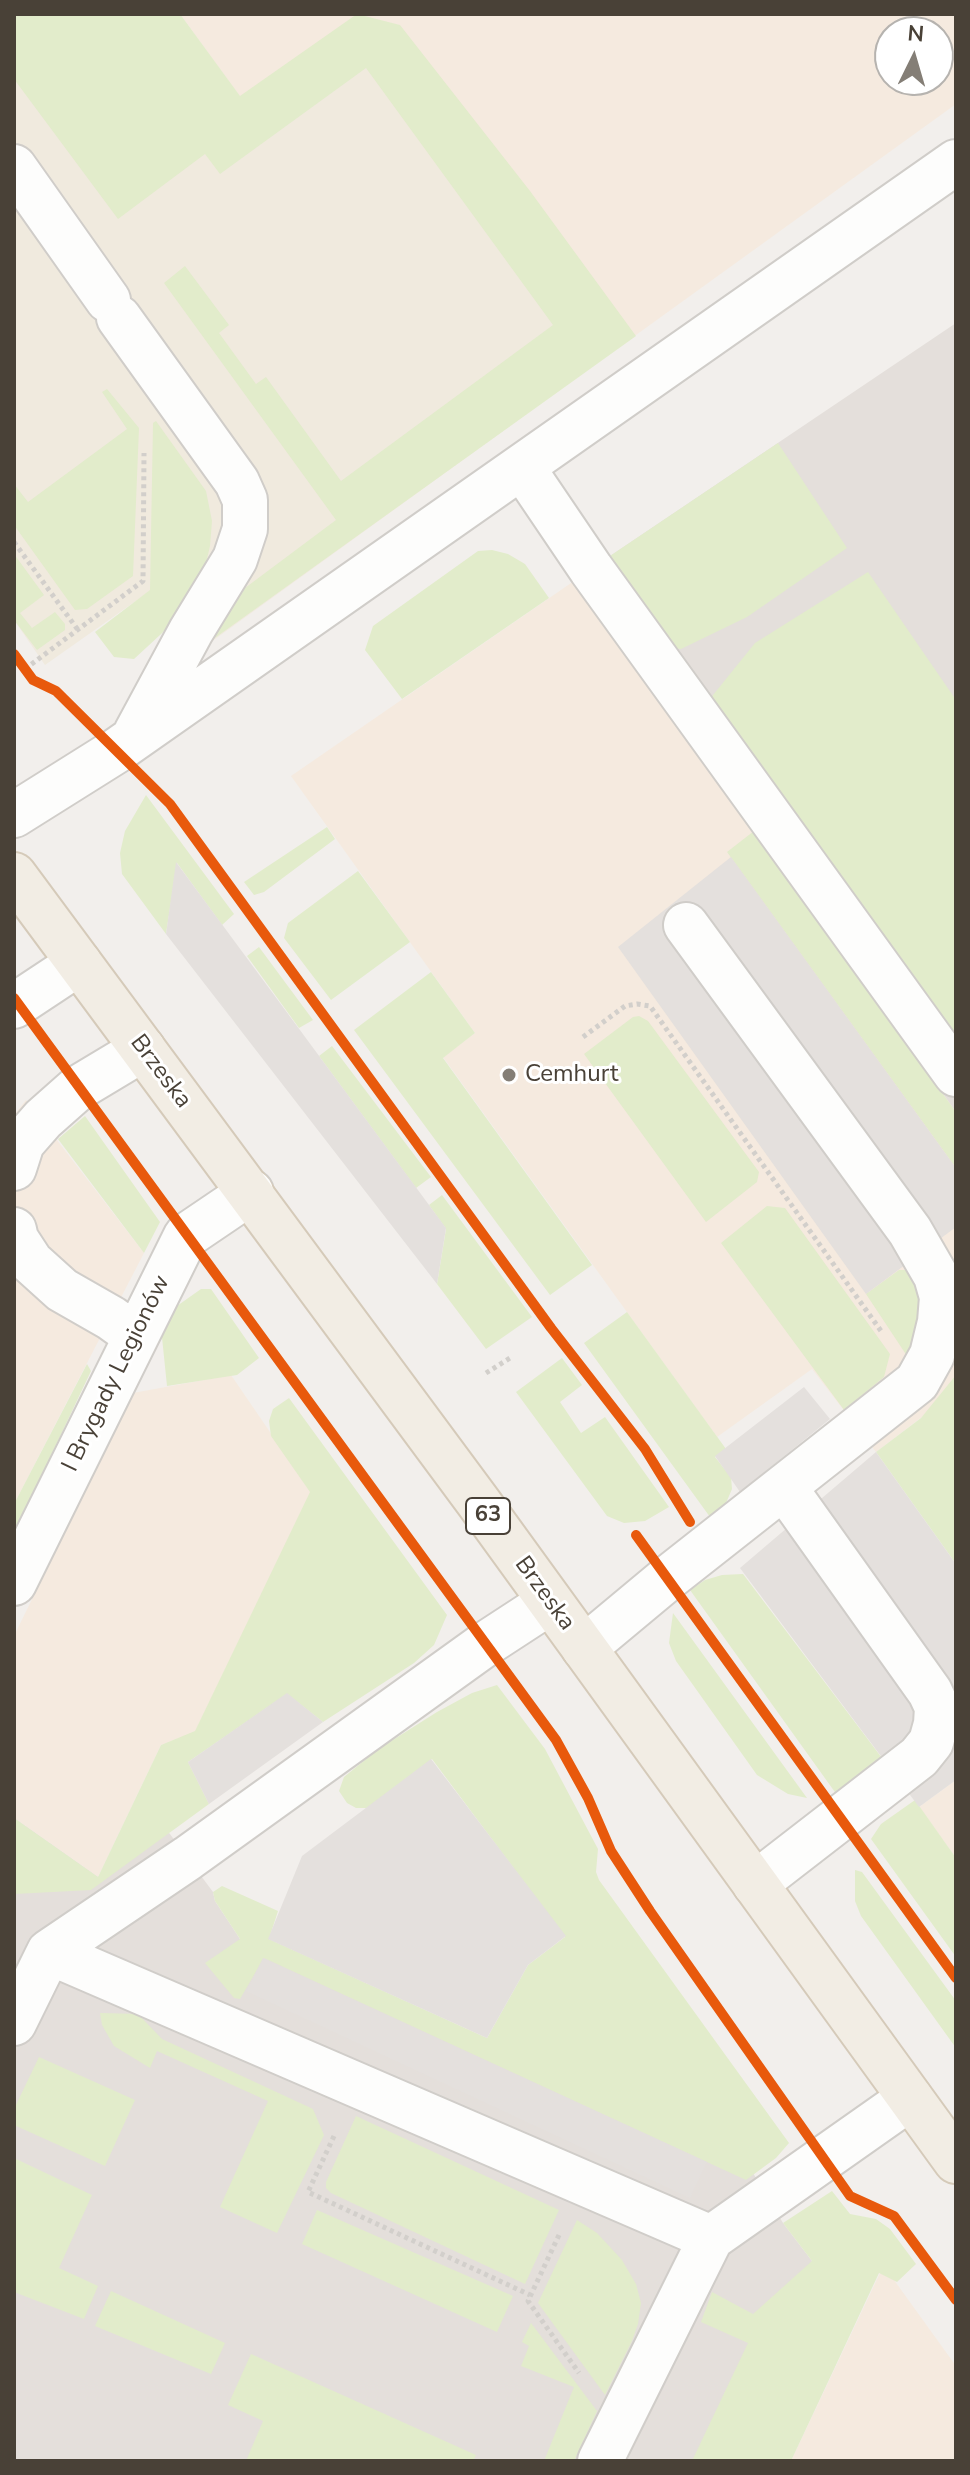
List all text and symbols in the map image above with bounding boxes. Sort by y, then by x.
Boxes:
north arrow [874,16,954,96]
text: N [906,18,925,50]
street label: Brzeska [123,1030,197,1114]
place label: Cemhurt [525,1061,618,1089]
marker: Cemhurt [500,1066,518,1084]
street label: I Brygady Legionów [57,1271,177,1477]
road number: 63 [466,1498,510,1534]
street label: Brzeska [507,1551,581,1637]

